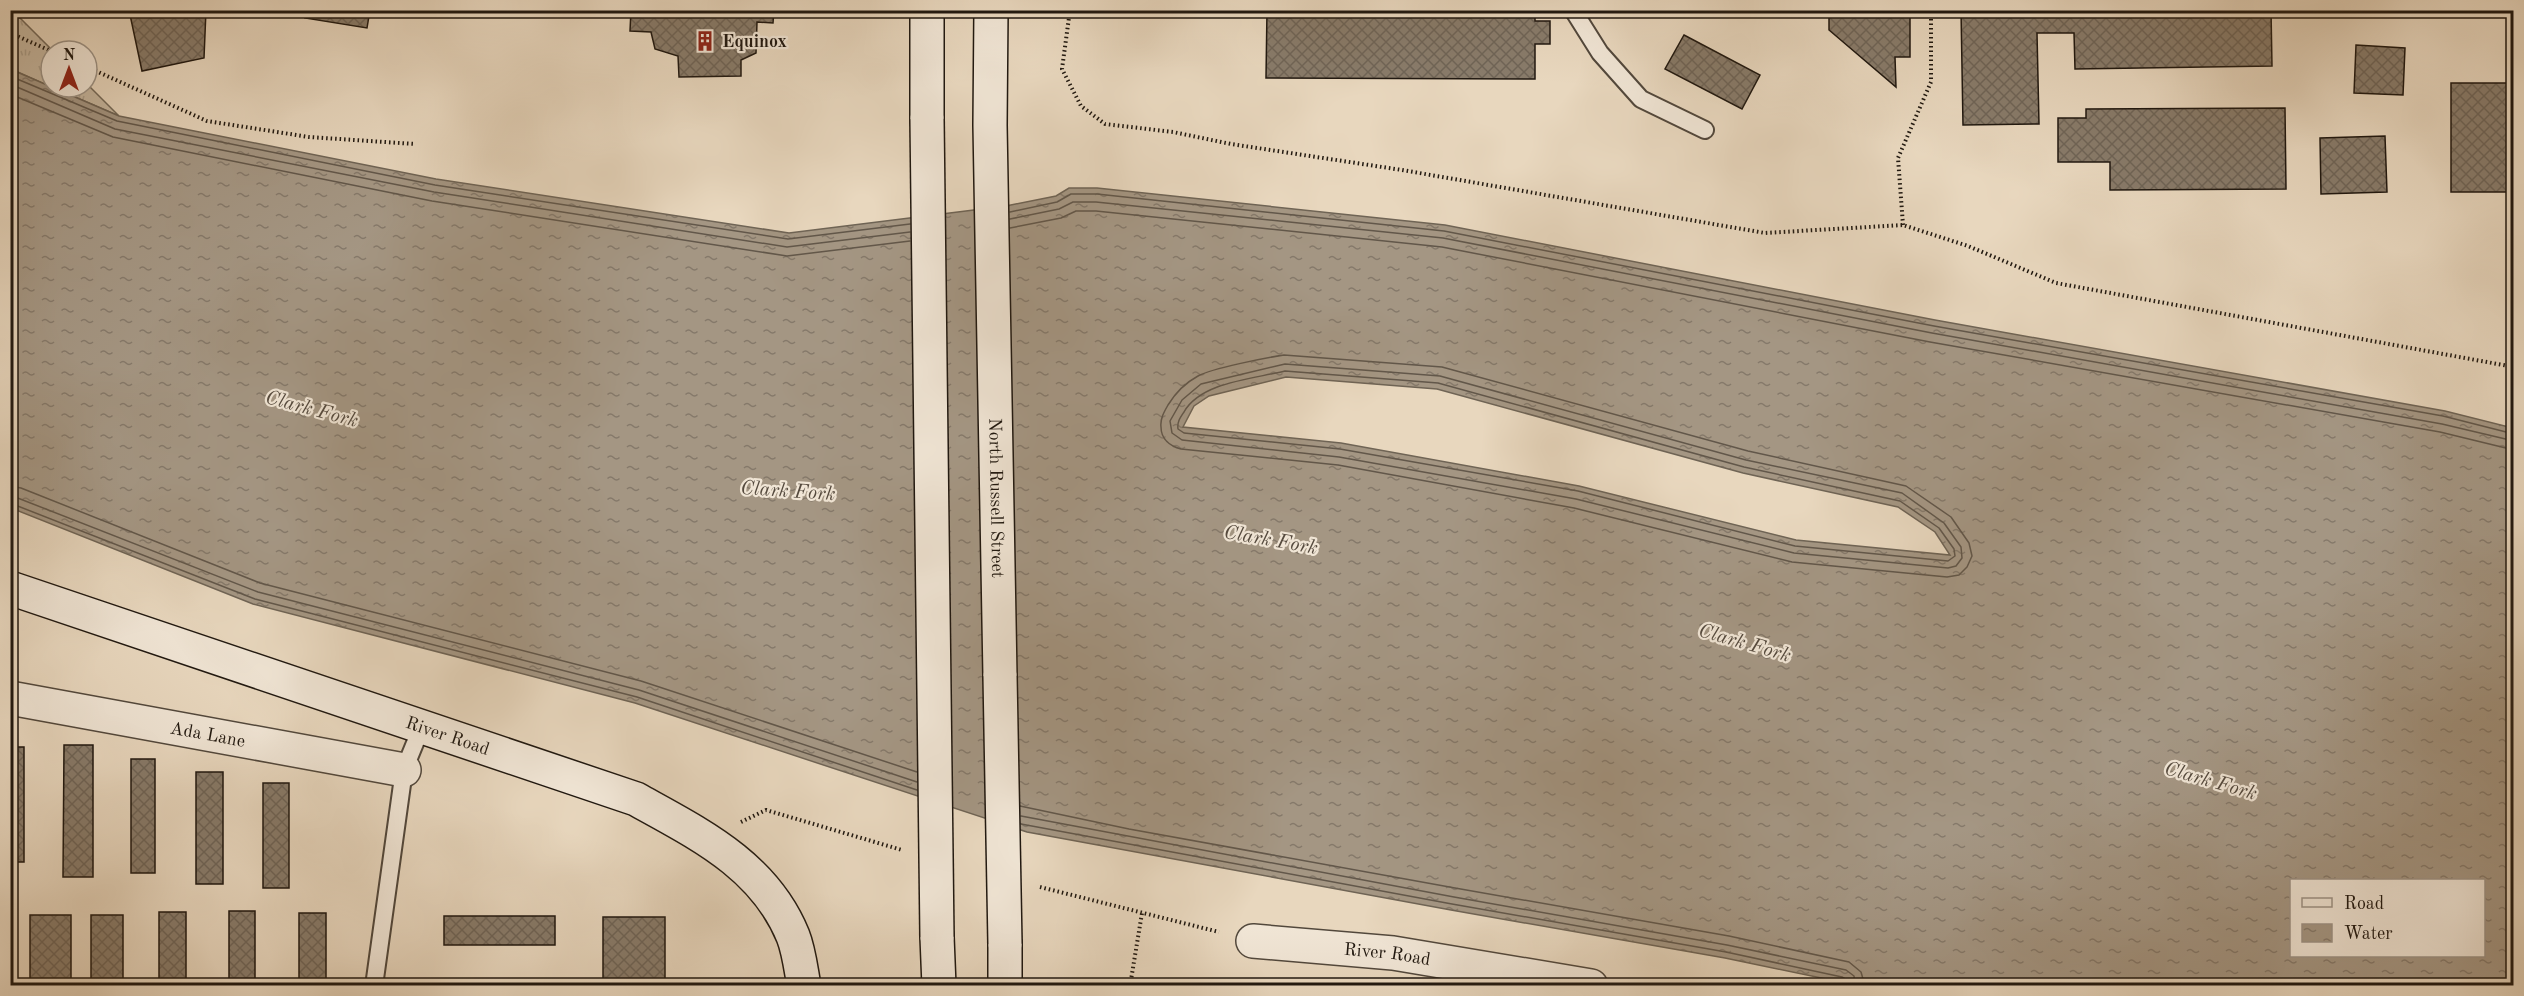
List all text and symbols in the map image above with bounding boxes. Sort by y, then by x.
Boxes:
building icon: Equinox [693,29,717,53]
place label: Equinox [722,33,787,51]
north arrow [39,39,99,99]
text: N [63,48,76,64]
water label: Clark Fork [263,388,360,432]
street label: North Russell Street [985,418,1006,578]
water label: Clark Fork [740,479,836,505]
water label: Clark Fork [1222,523,1319,559]
water label: Clark Fork [1696,621,1793,667]
street label: River Road [403,714,492,759]
street label: Ada Lane [168,719,247,751]
water label: Clark Fork [2162,759,2259,805]
legend [2290,879,2485,957]
text: Road [2344,895,2384,913]
text: Water [2344,925,2393,943]
street label: River Road [1343,941,1432,969]

